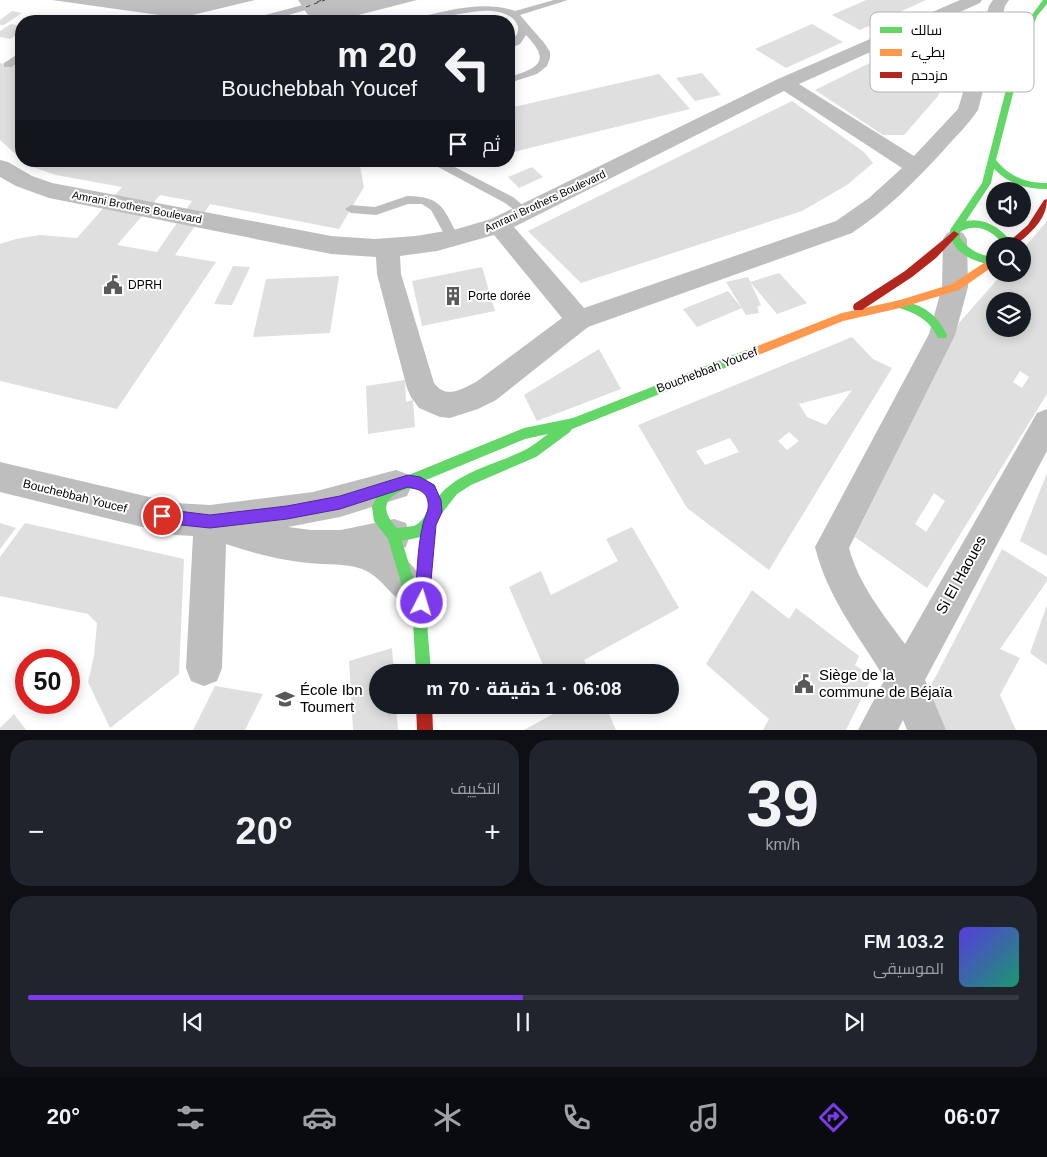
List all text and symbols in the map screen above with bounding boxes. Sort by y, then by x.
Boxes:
legend [870,12,1034,92]
text: سالك [911,22,942,38]
text: 20 m [337,35,417,74]
icon: left [435,35,500,100]
text: بطيء [911,44,945,64]
text: مزدحم [911,67,948,85]
text: Bouchebbah Youcef [221,76,417,101]
icon: arrive [444,130,472,158]
text: ثم [482,134,500,155]
street label: Amrani Brothers Boulevard [483,168,607,234]
map controls [986,182,1031,337]
button: sound [986,182,1031,227]
street label: Amrani Brothers Boulevard [71,189,203,225]
button: search [986,237,1031,282]
public building icon: DPRH [102,274,124,296]
place label: DPRH [128,278,162,292]
building icon: Porte dorée [442,285,464,307]
place label: Porte dorée [468,289,531,303]
button: layers [986,292,1031,337]
street label: Bouchebbah Youcef [655,344,760,396]
street label: Bouchebbah Youcef [22,476,129,516]
pin [141,495,183,537]
icon: arrive [148,502,176,530]
street label: Si El Haoues [932,533,989,617]
position arrow [395,576,447,628]
speed limit sign: 50 [15,649,80,714]
place label: Siège de la commune de Béjaïa [819,666,953,700]
public building icon: Siège de la commune de Béjaïa [793,673,815,695]
text: 06:08 · 1 دقيقة · 70 m [426,678,622,699]
place label: École Ibn Toumert [300,681,363,715]
school or university icon: École Ibn Toumert [274,688,296,710]
text: 39 [747,767,819,840]
text: التكييف [450,780,501,797]
text: 20° [236,810,293,852]
text: − [28,816,44,847]
text: + [484,816,501,847]
text: km/h [765,836,800,853]
text: 103.2 FM [864,931,944,952]
text: الموسيقى [873,960,944,977]
icon: previous [179,1008,207,1036]
icon: pause [509,1008,537,1036]
icon: next [840,1008,868,1036]
icon: filters [173,1100,208,1135]
icon: car [302,1100,337,1135]
icon: climate [430,1100,465,1135]
icon: phone [559,1100,594,1135]
icon: music [687,1100,722,1135]
icon: directions [816,1100,851,1135]
text: 20° [47,1104,80,1129]
text: 06:07 [944,1104,1000,1129]

